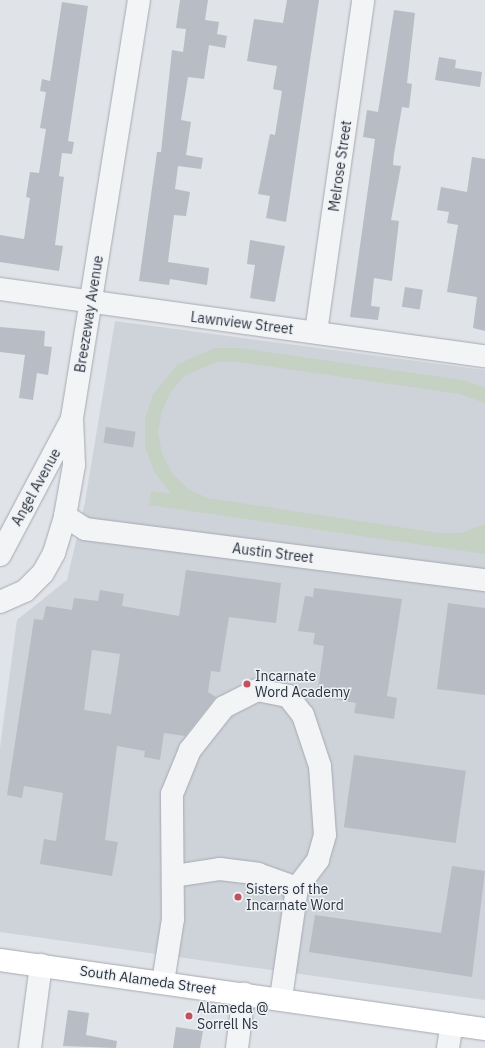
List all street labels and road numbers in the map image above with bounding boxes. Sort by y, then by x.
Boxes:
street label: Melrose Street [325,119,355,213]
street label: Breezeway Avenue [71,254,107,374]
street label: Lawnview Street [190,308,294,338]
street label: Angel Avenue [8,445,64,529]
street label: Austin Street [231,540,315,566]
street label: South Alameda Street [79,962,217,998]

